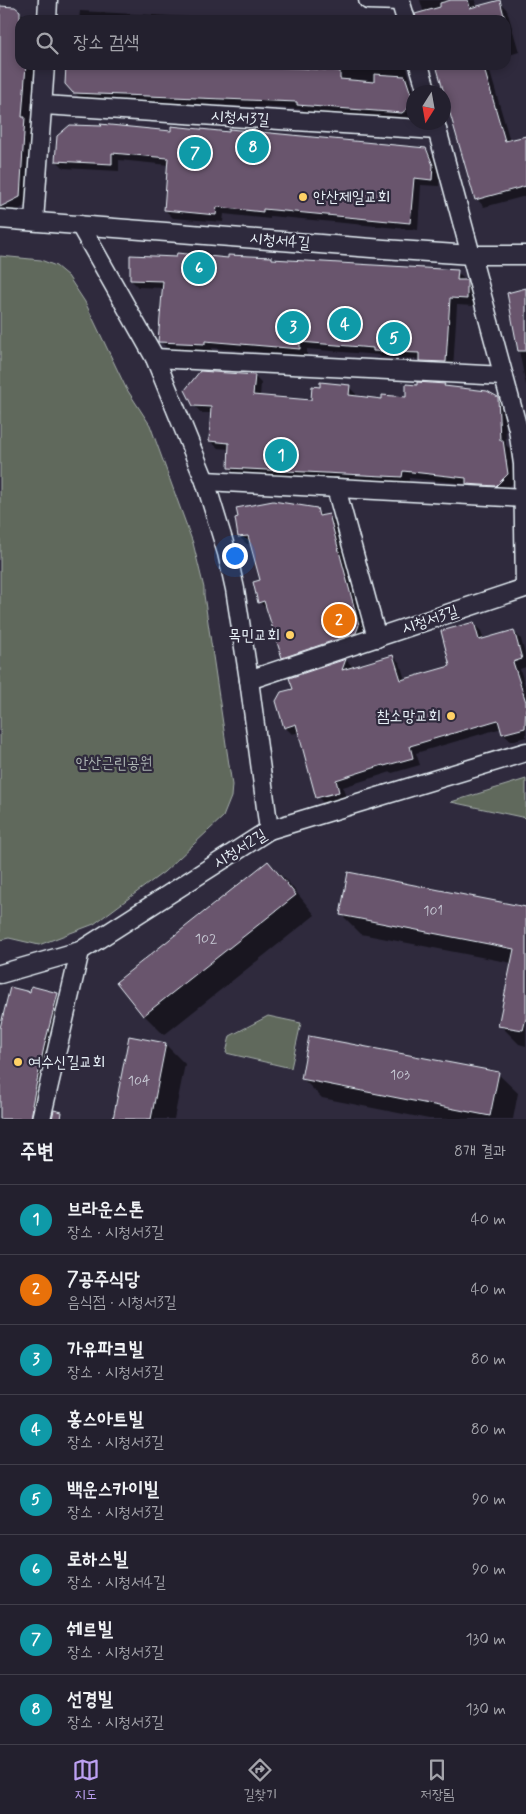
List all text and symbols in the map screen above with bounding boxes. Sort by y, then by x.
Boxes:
search box [15,15,511,70]
icon: search [33,29,61,57]
text: 장소 검색 [73,30,139,55]
north arrow [406,85,451,130]
street label: 시청서3길 [210,105,270,131]
pin: 8 [237,128,269,166]
pin: 7 [179,134,211,172]
place label: 안산제일교회 [313,187,390,208]
marker: 안산제일교회 [297,191,309,203]
street label: 시청서4길 [249,228,311,254]
pin: 6 [183,249,215,287]
pin: 4 [329,305,361,343]
pin: 3 [277,308,309,346]
pin: 5 [378,319,410,357]
pin: 1 [265,436,297,474]
your location [222,543,248,569]
street label: 시청서3길 [399,600,461,639]
pin: 2 [323,601,355,639]
place label: 목민교회 [229,625,280,646]
marker: 목민교회 [284,629,296,641]
place label: 참소망교회 [377,706,441,727]
marker: 참소망교회 [445,710,457,722]
park label: 안산근린공원 [75,753,153,774]
street label: 시청서2길 [209,824,271,874]
house number: 101 [423,902,443,920]
house number: 102 [195,930,217,948]
place label: 여수신길교회 [28,1052,105,1073]
marker: 여수신길교회 [12,1056,24,1068]
house number: 103 [390,1066,410,1084]
house number: 104 [128,1072,150,1090]
text: 주변 [20,1138,54,1166]
text: 8개 결과 [454,1141,506,1162]
text: 브라운스톤 [67,1197,143,1222]
text: 1 [32,1209,40,1230]
text: 40 m [470,1209,506,1230]
text: 장소 · 시청서3길 [67,1222,164,1243]
text: 7공주식당 [67,1267,140,1292]
text: 2 [32,1279,40,1300]
text: 40 m [470,1279,506,1300]
text: 음식점 · 시청서3길 [67,1292,177,1313]
text: 가유파크빌 [67,1337,143,1362]
text: 3 [32,1349,40,1370]
text: 80 m [471,1349,506,1370]
text: 장소 · 시청서3길 [67,1362,164,1383]
text: 홍스아트빌 [67,1407,143,1432]
text: 4 [31,1419,41,1440]
text: 80 m [471,1419,506,1440]
text: 장소 · 시청서3길 [67,1432,164,1453]
text: 백운스카이빌 [67,1477,159,1502]
text: 5 [31,1489,41,1510]
text: 90 m [472,1489,506,1510]
text: 장소 · 시청서3길 [67,1502,164,1523]
text: 로하스빌 [67,1547,128,1572]
text: 6 [32,1559,40,1580]
text: 90 m [472,1559,506,1580]
text: 장소 · 시청서4길 [67,1572,166,1593]
text: 쉐르빌 [67,1617,113,1642]
text: 7 [31,1629,41,1650]
text: 130 m [465,1629,506,1650]
text: 장소 · 시청서3길 [67,1642,164,1663]
text: 선경빌 [67,1687,113,1712]
text: 8 [31,1699,41,1720]
text: 130 m [465,1699,506,1720]
text: 장소 · 시청서3길 [67,1712,164,1733]
tab: 지도 [72,1756,100,1804]
tab: 길찾기 [243,1756,277,1804]
tab: 저장됨 [420,1756,454,1804]

